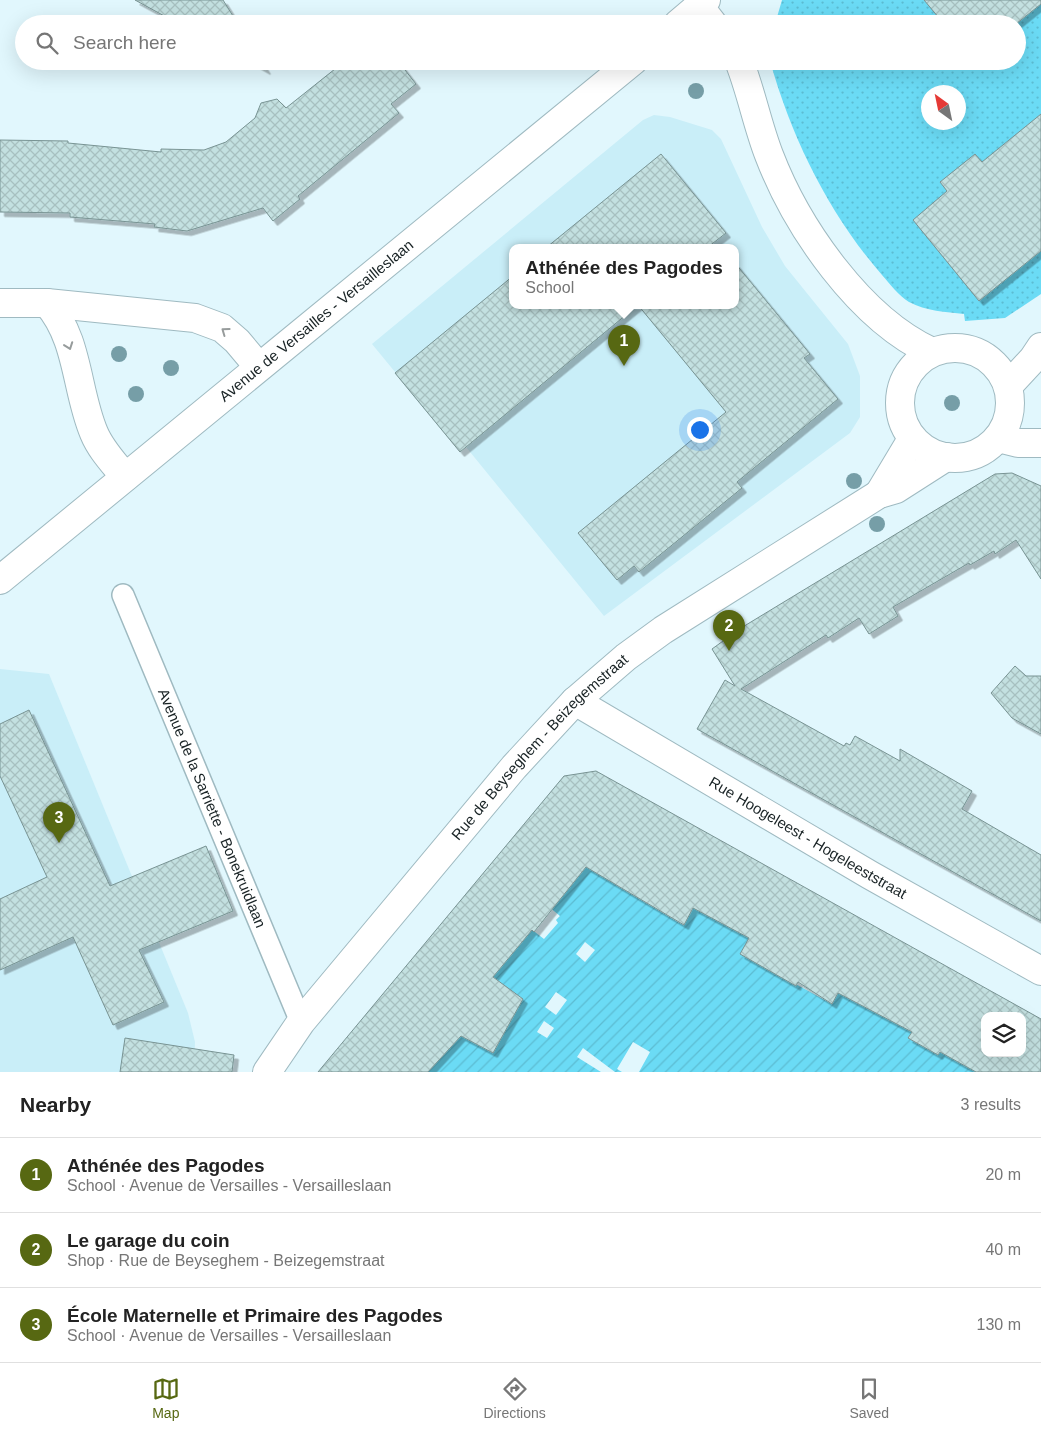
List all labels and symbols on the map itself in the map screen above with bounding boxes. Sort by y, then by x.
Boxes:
north arrow [921,85,966,130]
street label: Avenue de Versailles - Versailleslaan [216,236,416,405]
pin: 1 [608,325,640,366]
one-way arrow [221,328,230,337]
one-way arrow [63,341,73,350]
your location [687,417,713,443]
pin: 2 [713,610,745,651]
street label: Rue de Beyseghem - Beizegemstraat [448,650,632,843]
street label: Avenue de la Sarriette - Bonekruidlaan [155,686,270,930]
street label: Rue Hoogeleest - Hogeleeststraat [706,773,910,902]
pin: 3 [43,802,75,843]

